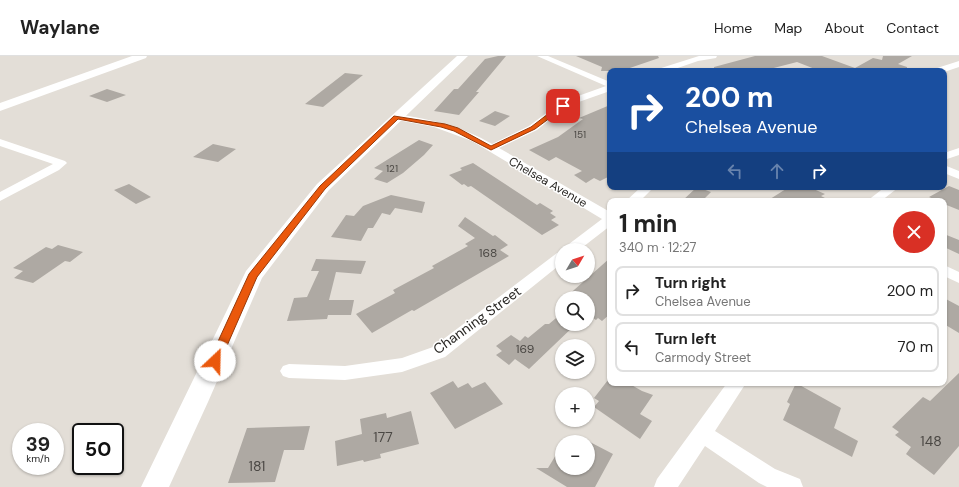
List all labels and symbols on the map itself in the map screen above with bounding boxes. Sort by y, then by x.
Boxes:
pin [546,89,580,123]
house number: 151 [574,128,586,141]
street label: Chelsea Avenue [506,153,590,211]
house number: 121 [386,162,398,175]
north arrow [555,243,595,283]
house number: 168 [479,245,497,261]
street label: Channing Street [429,282,525,358]
position arrow [194,340,236,382]
house number: 169 [516,341,534,357]
speed limit sign: 50 [72,423,124,475]
house number: 177 [373,428,393,446]
house number: 148 [920,432,942,450]
house number: 181 [249,457,265,475]

